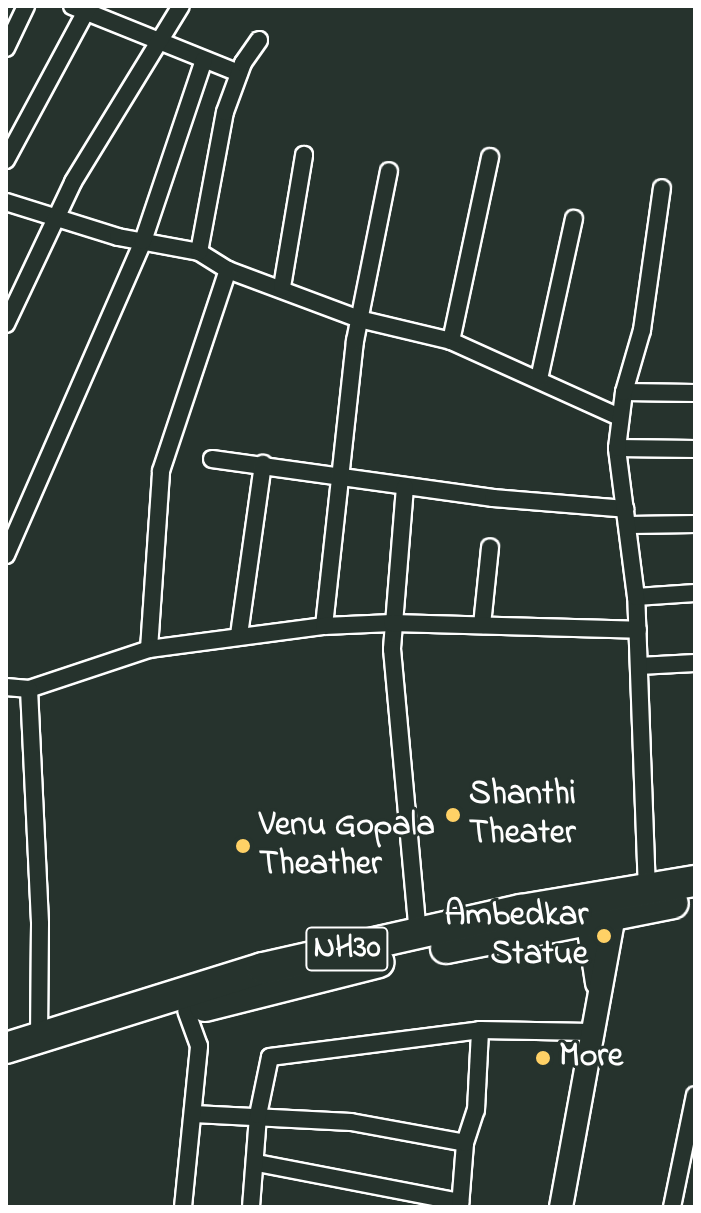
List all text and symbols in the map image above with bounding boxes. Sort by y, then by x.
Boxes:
place label: Shanthi Theater [469,775,576,854]
place label: Venu Gopala Theather [259,806,435,886]
marker: Shanthi Theater [444,806,462,824]
marker: Venu Gopala Theather [234,837,252,855]
place label: Ambedkar Statue [445,896,588,976]
road number: NH30 [305,921,389,977]
marker: Ambedkar Statue [595,927,613,945]
place label: More [559,1038,623,1078]
marker: More [534,1049,552,1067]

